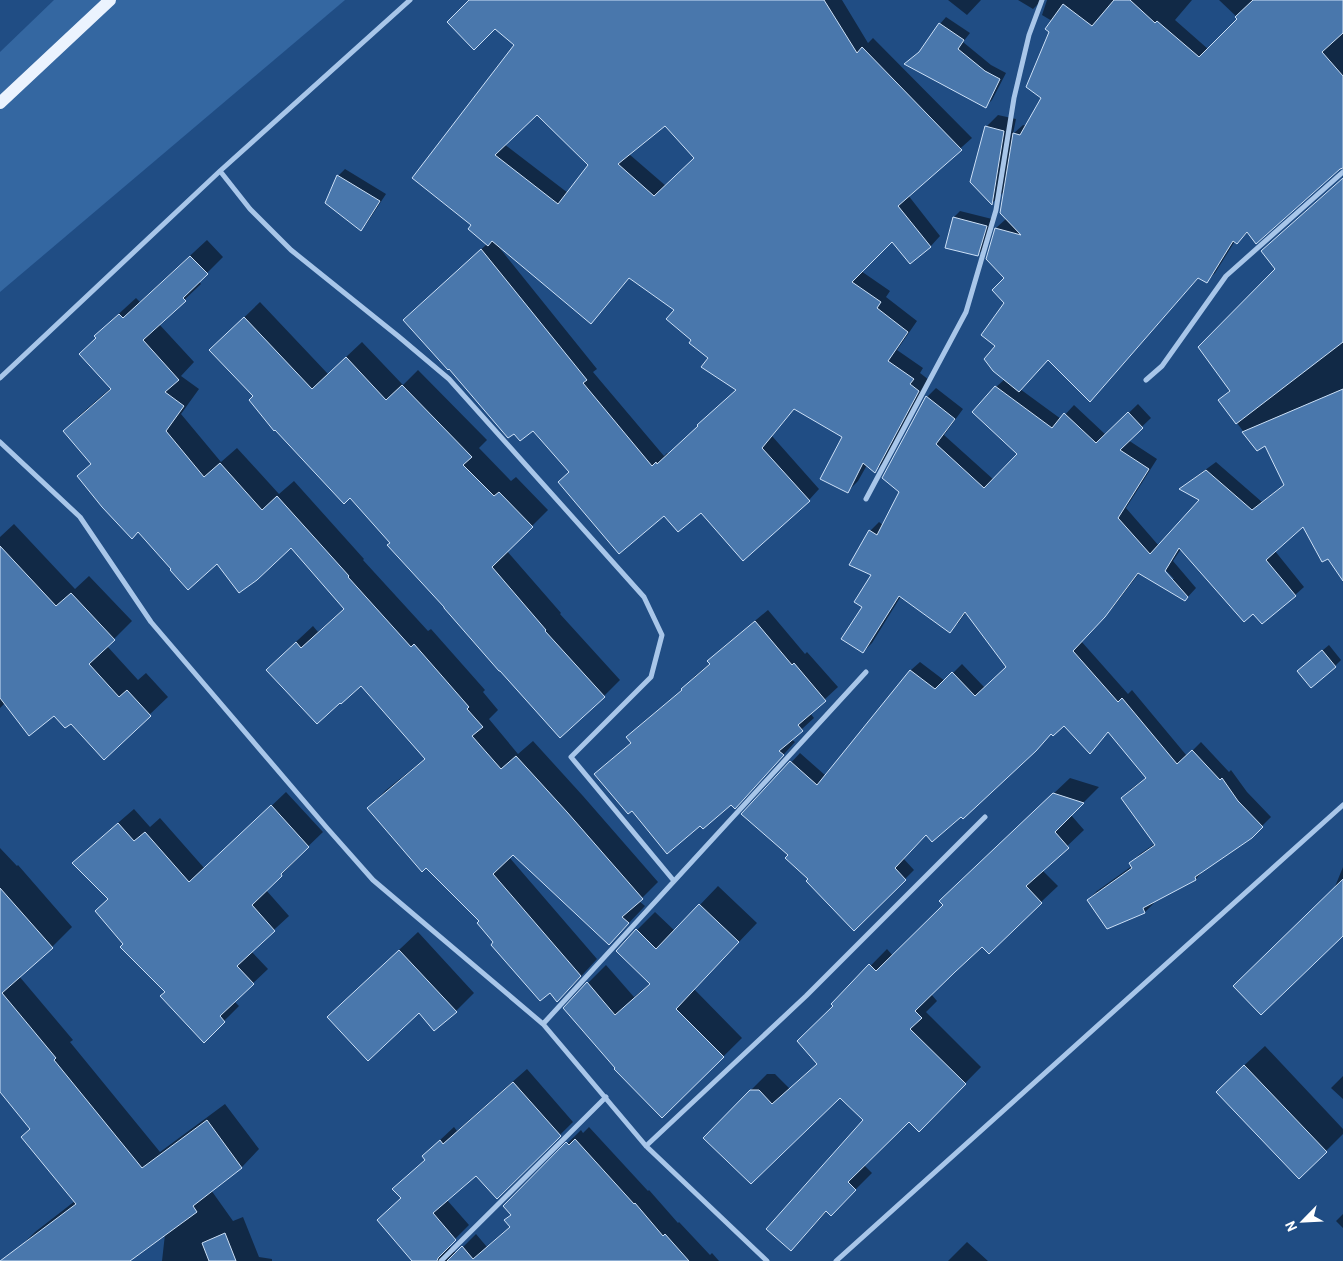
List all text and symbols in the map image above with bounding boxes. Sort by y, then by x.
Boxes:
north arrow [1278,1196,1328,1246]
text: N [1281,1219,1300,1234]

